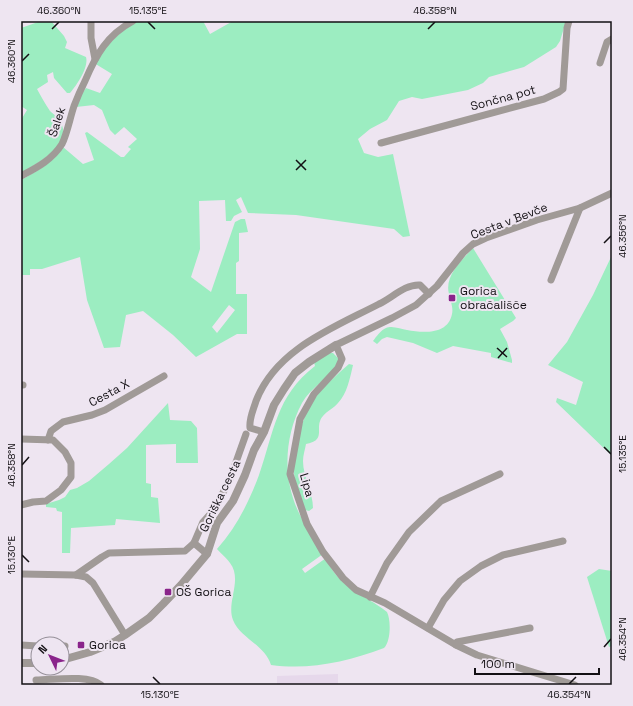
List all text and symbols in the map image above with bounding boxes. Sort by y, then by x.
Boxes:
text: 46.360°N [37,4,81,17]
text: 15.135°E [129,4,167,17]
text: 46.358°N [413,4,457,17]
text: 46.360°N [5,39,18,83]
street label: Sončna pot [469,82,537,114]
street label: Šalek [45,104,70,139]
street label: Cesta v Bevče [468,199,550,243]
text: 46.356°N [616,214,629,258]
place label: Gorica obračališče [460,283,527,313]
marker: Gorica obračališče [447,293,457,303]
street label: Cesta X [86,375,133,410]
text: 15.135°E [616,435,629,473]
text: 46.358°N [5,443,18,487]
street label: Goriška cesta [196,457,244,535]
street label: Lipa [296,471,318,499]
text: 15.130°E [5,535,18,574]
place label: OŠ Gorica [176,584,231,600]
marker: OŠ Gorica [163,587,173,597]
text: 46.354°N [616,617,629,661]
north arrow [30,636,70,676]
place label: Gorica [89,637,126,653]
marker: Gorica [76,640,86,650]
text: N [35,642,50,657]
scale bar [475,650,599,676]
text: 100 m [481,656,515,672]
text: 15.130°E [141,688,180,701]
text: 46.354°N [547,688,591,701]

